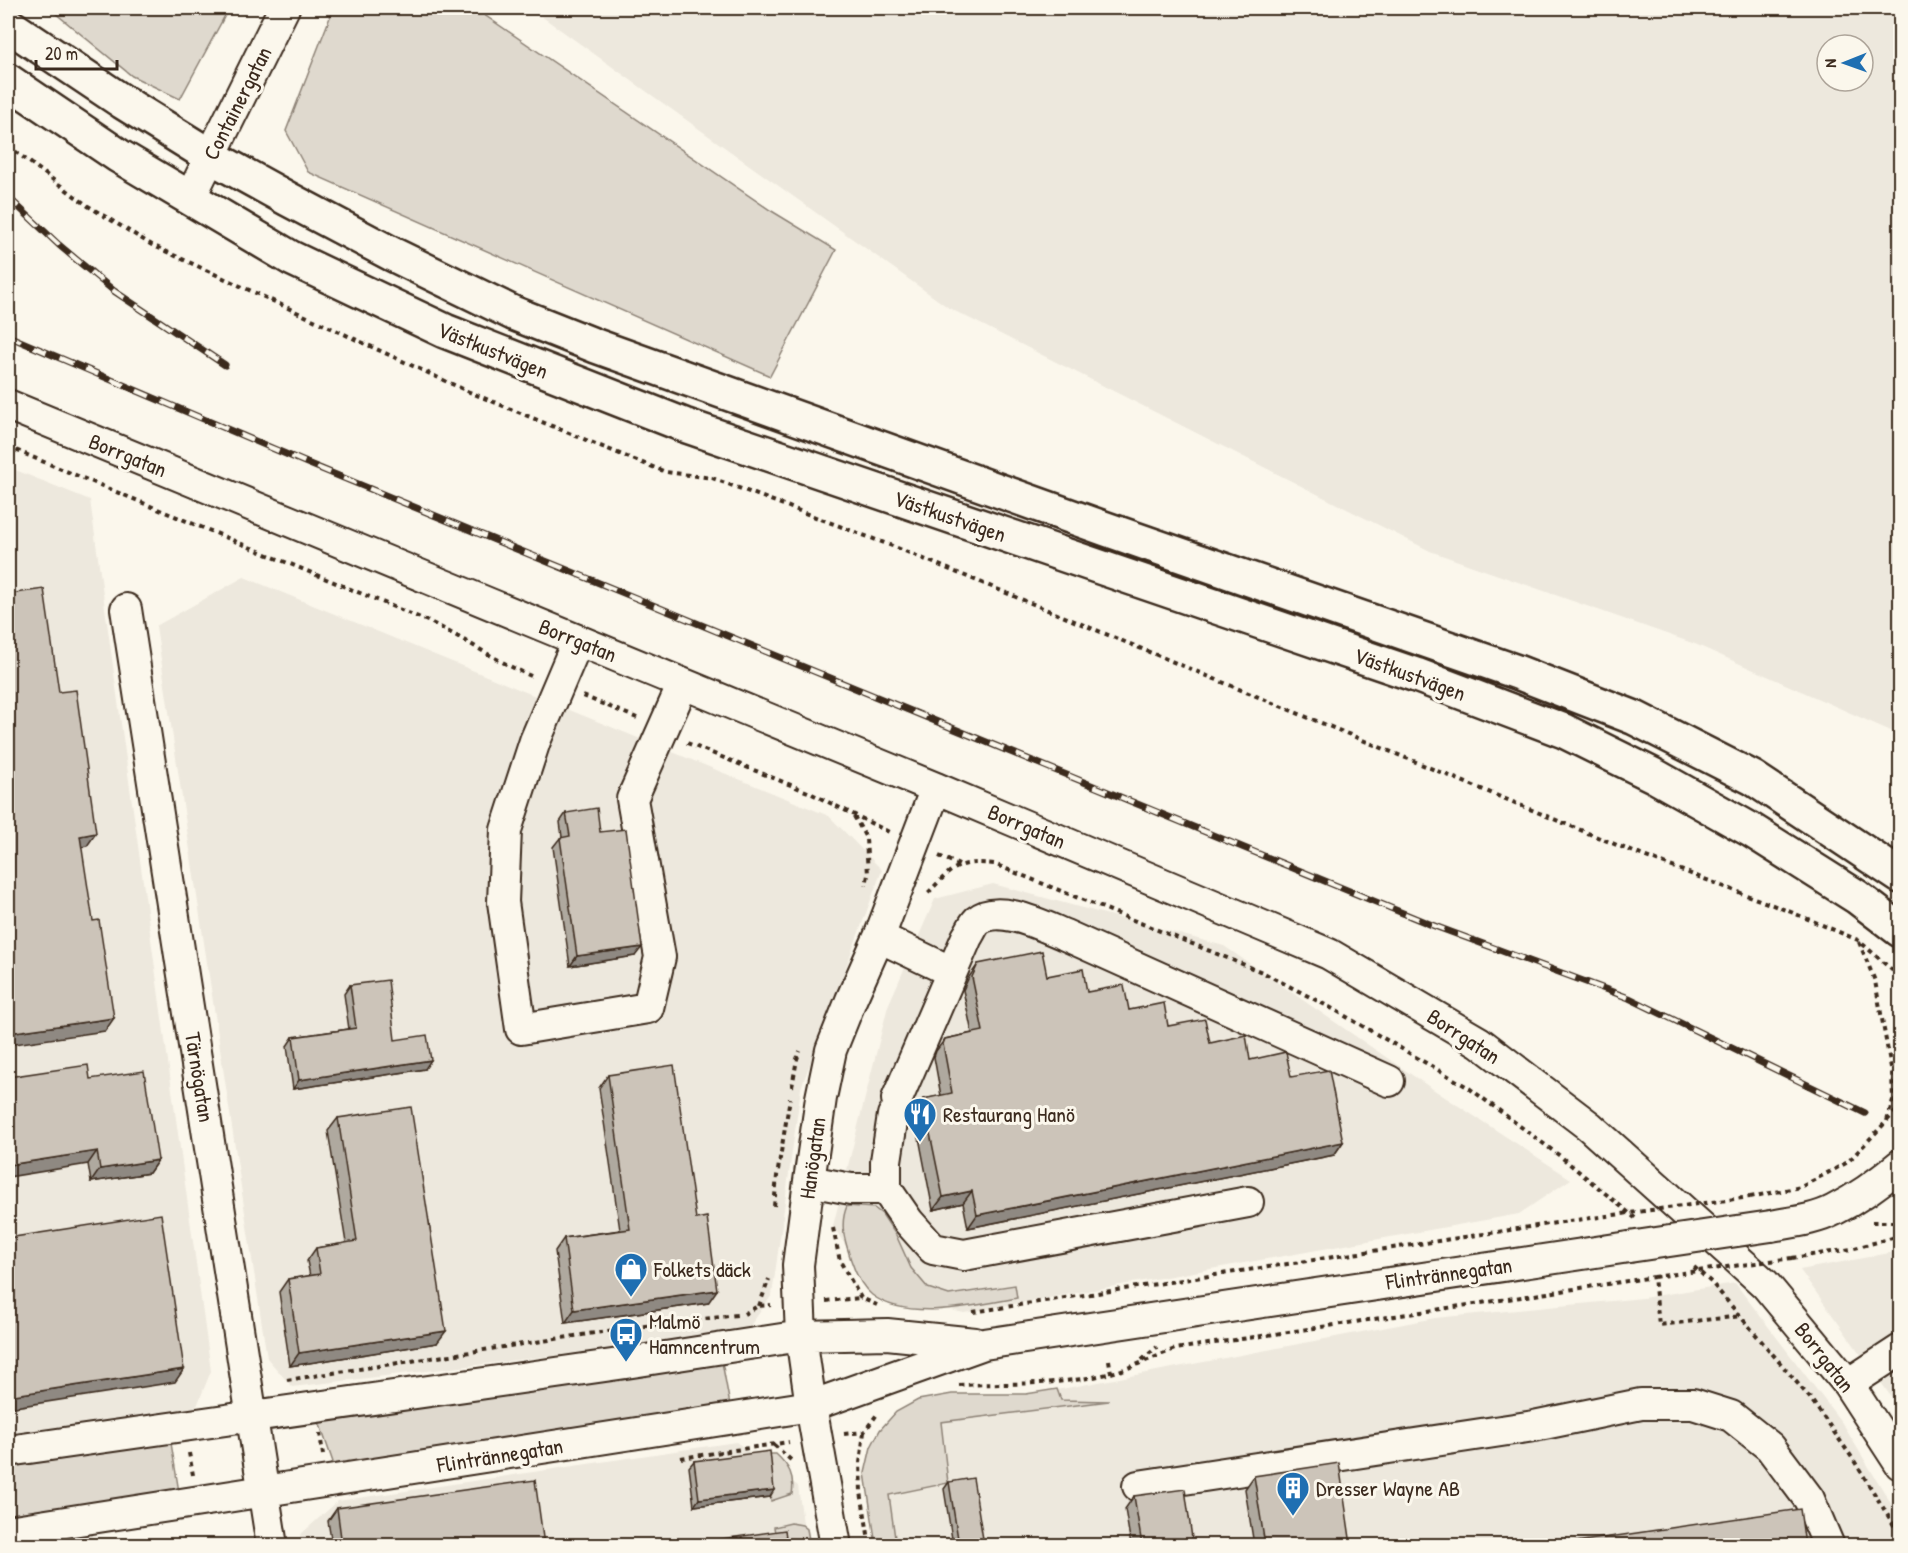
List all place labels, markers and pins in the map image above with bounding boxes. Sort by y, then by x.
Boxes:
restaurant icon: Restaurang Hanö [902,1096,938,1143]
place label: Restaurang Hanö [943,1099,1075,1129]
shop icon: Folkets däck [613,1251,649,1298]
place label: Folkets däck [653,1254,751,1284]
place label: Malmö Hamncentrum [649,1306,760,1361]
bus stop icon: Malmö Hamncentrum [608,1316,644,1363]
building icon: Dresser Wayne AB [1275,1470,1311,1517]
place label: Dresser Wayne AB [1316,1473,1460,1503]

